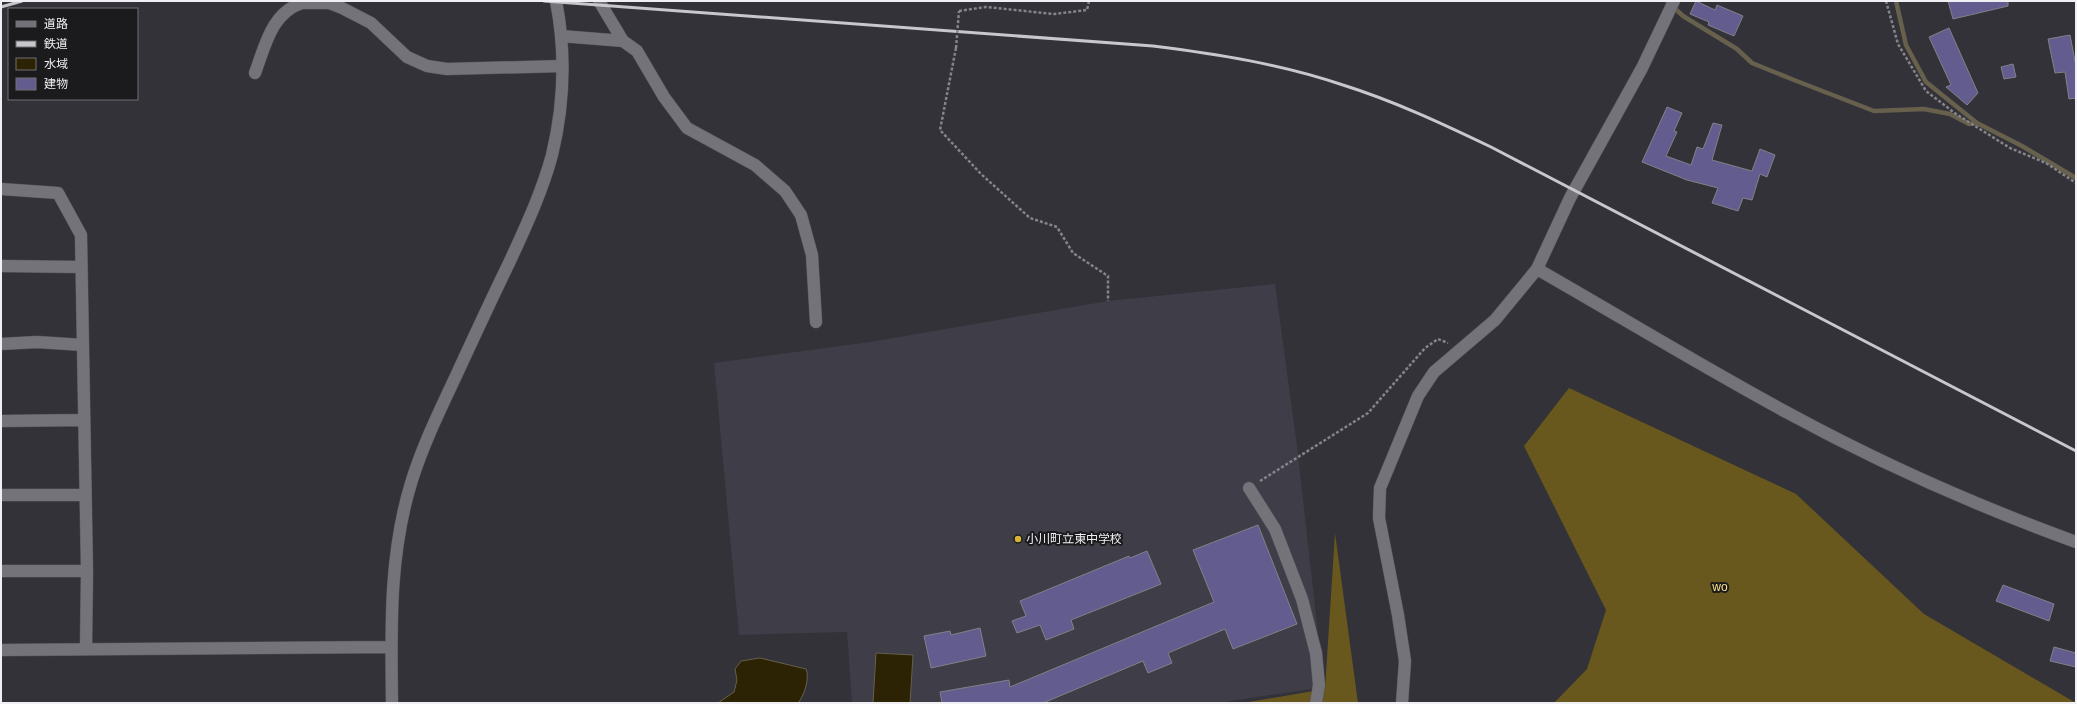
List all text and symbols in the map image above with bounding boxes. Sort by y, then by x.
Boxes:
legend [8,8,138,100]
text: 道路 [44,17,68,31]
text: 鉄道 [44,37,68,51]
text: 水域 [44,57,68,71]
text: 建物 [44,77,68,91]
place label: 小川町立東中学校 [1026,532,1122,546]
marker: 小川町立東中学校 [1013,534,1023,544]
park label: wo [1711,580,1728,594]

